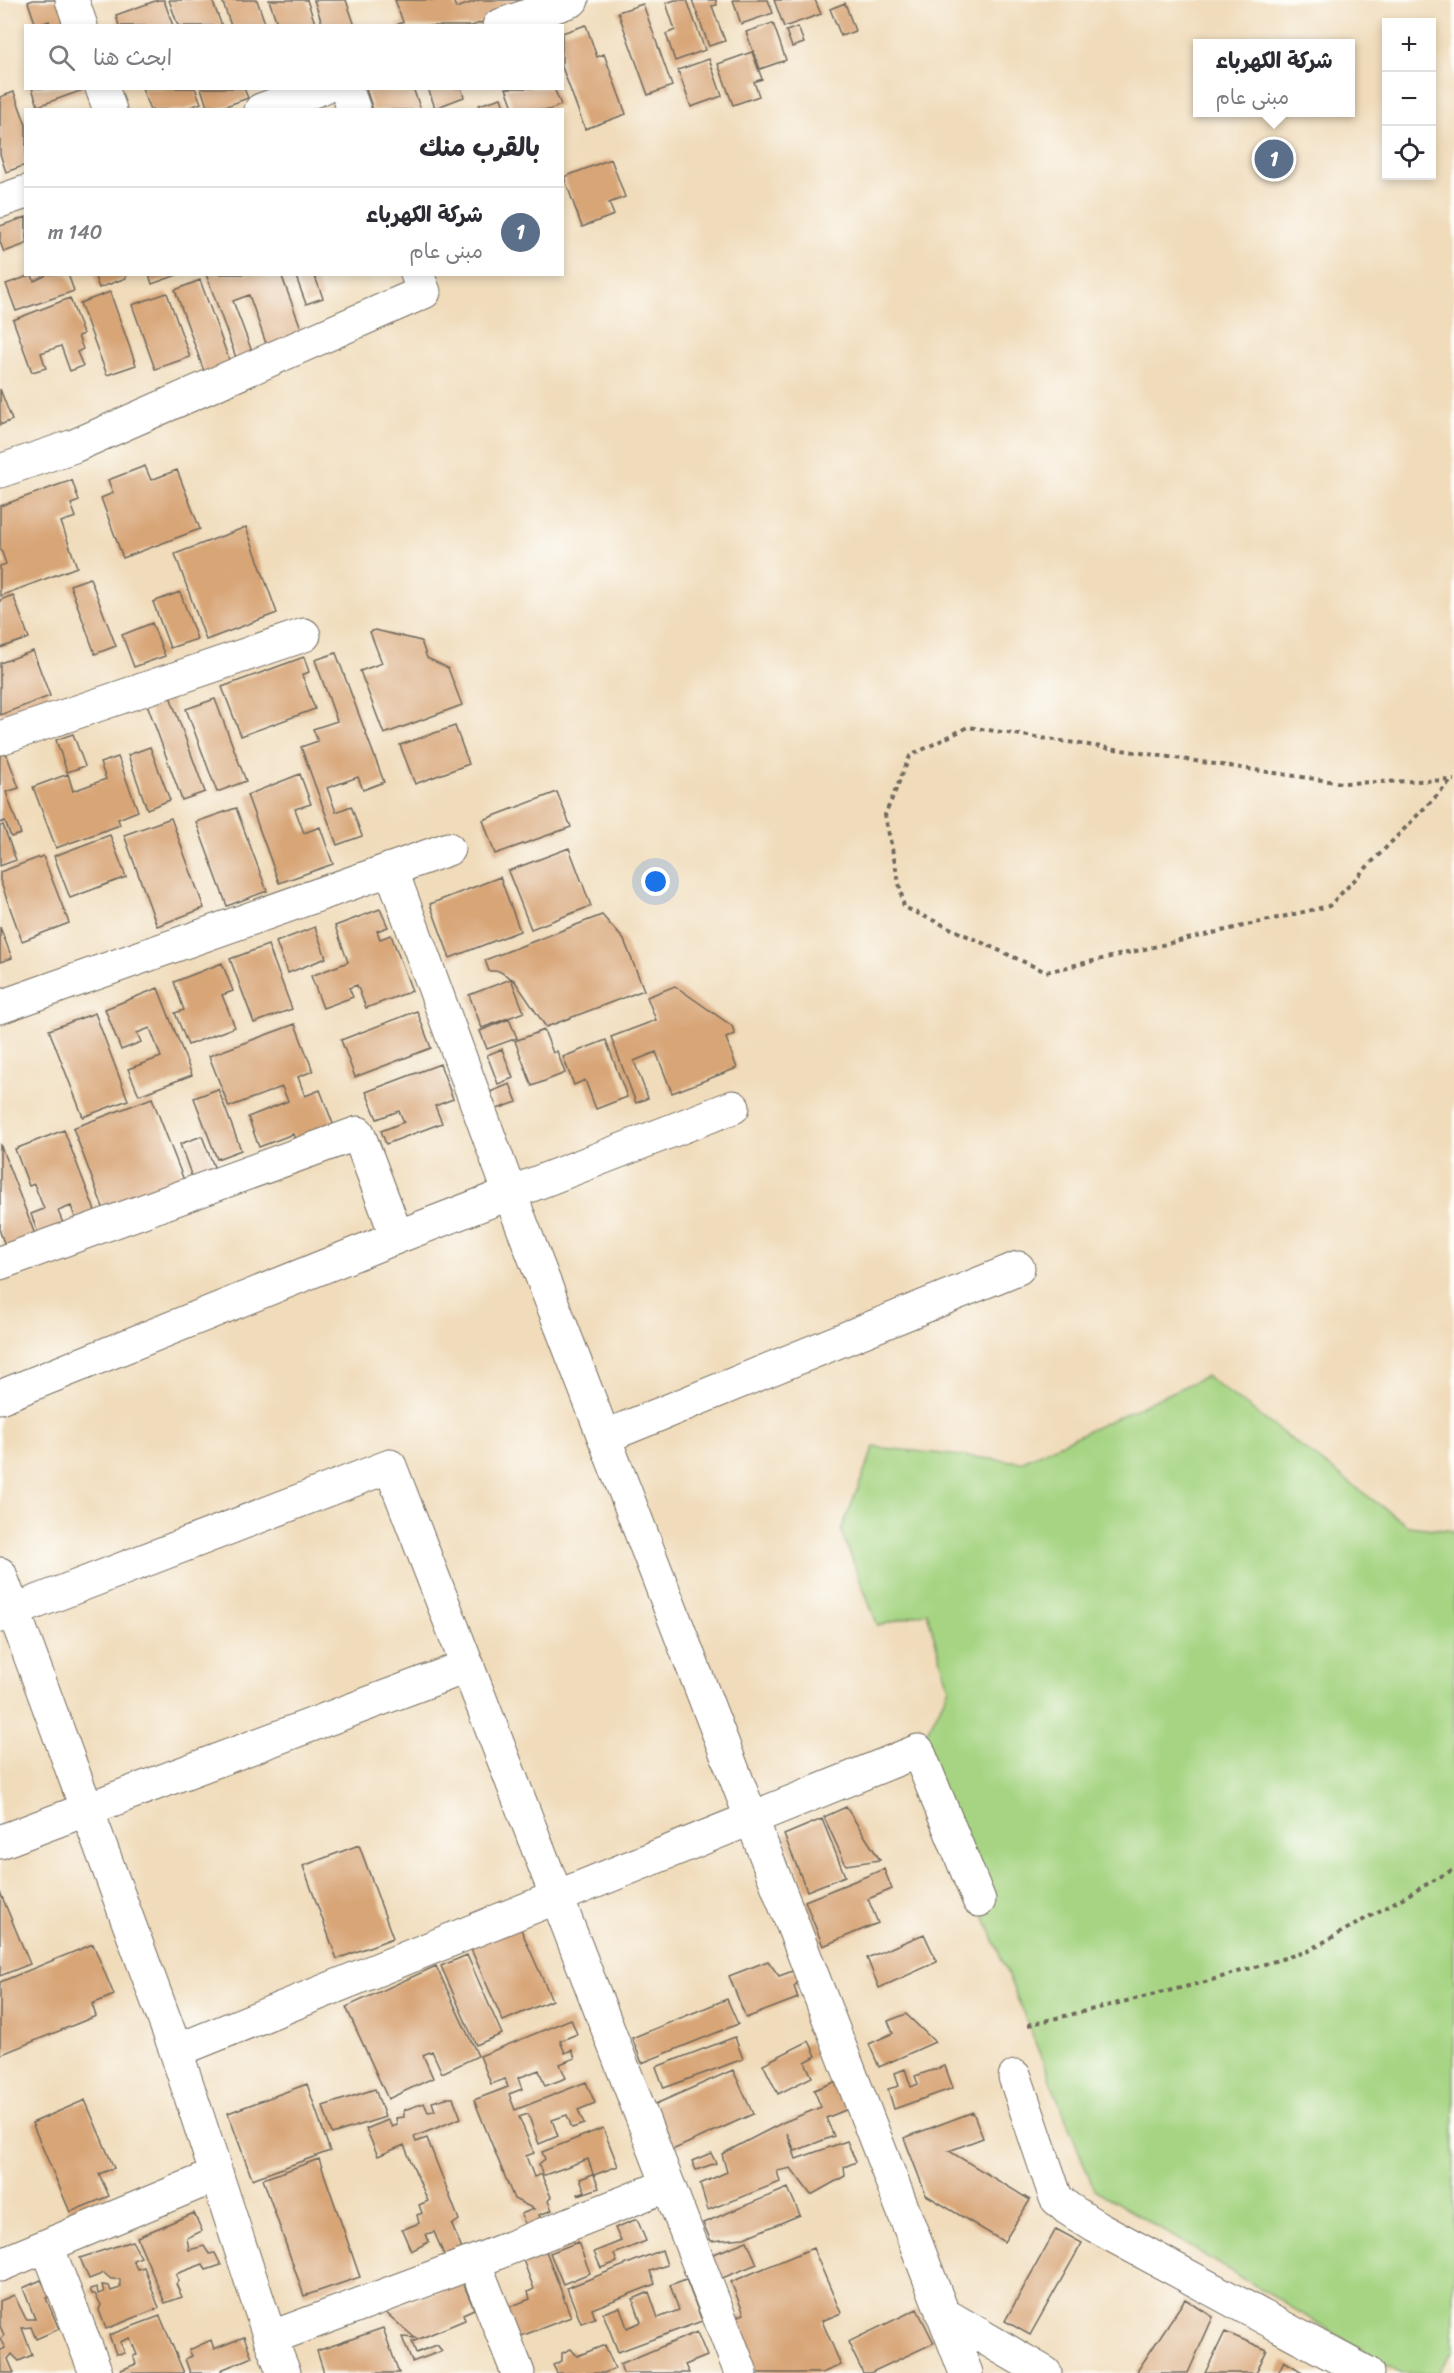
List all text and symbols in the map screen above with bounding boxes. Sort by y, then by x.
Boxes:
map controls [1382,18,1436,180]
button: + [1382,18,1436,72]
search box [24,24,564,90]
text: ابحث هنا [93,38,172,77]
popup [1193,39,1355,117]
icon: search [45,41,78,74]
text: شركة الكهرباء [1215,41,1333,80]
button: − [1382,72,1436,126]
text: مبنى عام [1215,80,1289,115]
text: بالقرب منك [419,124,540,170]
button: locate [1382,126,1436,180]
pin: 1 [1254,136,1294,182]
text: شركة الكهرباء [366,195,483,234]
text: 140 m [48,215,102,250]
text: 1 [516,215,525,250]
text: مبنى عام [409,234,483,269]
your location [641,867,670,896]

